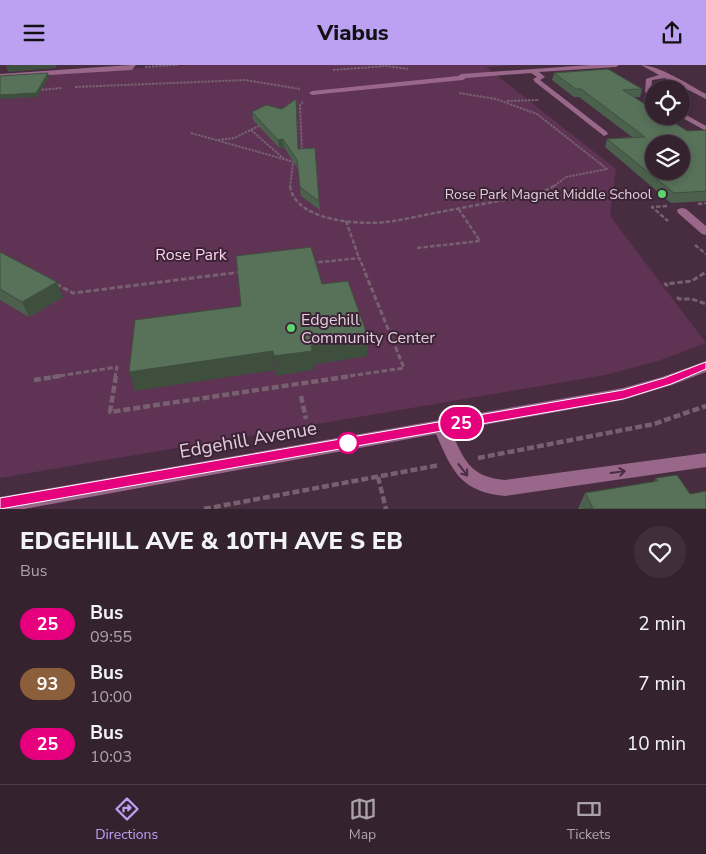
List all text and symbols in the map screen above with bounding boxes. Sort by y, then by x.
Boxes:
text: Viabus [317,18,389,48]
icon: menu [20,19,48,47]
icon: share [658,19,686,47]
map controls [645,80,690,180]
button: locate [645,80,690,125]
button: layers [645,135,690,180]
place label: Rose Park Magnet Middle School [445,185,653,204]
marker: Rose Park Magnet Middle School [656,188,668,200]
park label: Rose Park [155,244,228,266]
place label: Edgehill Community Center [301,309,435,349]
marker: Edgehill Community Center [285,322,297,334]
line badge: 25 [438,407,484,439]
text: 25 [450,411,472,435]
street label: Edgehill Avenue [177,415,319,465]
unlabelled marker [337,432,359,454]
one-way arrow [458,463,468,477]
one-way arrow [610,467,626,477]
text: EDGEHILL AVE & 10TH AVE S EB [20,525,403,557]
button: heart [634,526,686,578]
text: Bus [20,560,48,582]
text: Bus [90,600,123,626]
text: 2 min [638,611,686,637]
text: 25 [37,612,58,636]
text: 09:55 [90,626,132,648]
text: Bus [90,660,123,686]
text: 7 min [638,671,686,697]
text: 93 [37,672,58,696]
text: 10:00 [90,686,132,708]
text: Bus [90,720,123,746]
text: 10 min [627,731,686,757]
text: 25 [37,732,58,756]
text: 10:03 [90,746,132,768]
tab: Directions [95,795,158,844]
tab: Map [349,795,377,844]
tab: Tickets [567,795,611,844]

